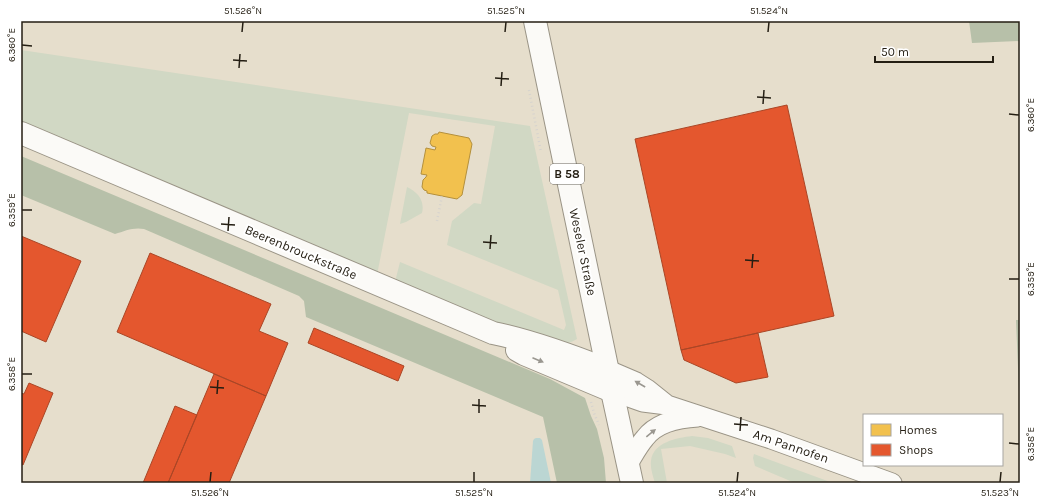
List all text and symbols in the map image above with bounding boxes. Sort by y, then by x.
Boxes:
text: 51.526°N [224,5,262,17]
text: 51.525°N [487,5,525,17]
text: 51.524°N [750,5,788,17]
text: 6.360°E [6,28,18,62]
scale bar [875,38,993,64]
text: 50 m [881,45,909,59]
text: 6.360°E [1025,98,1037,132]
road number: B 58 [550,164,584,184]
text: 6.359°E [6,193,18,227]
street label: Weseler Straße [566,207,600,297]
street label: Beerenbrouckstraße [243,222,360,283]
text: 6.359°E [1025,262,1037,296]
text: 6.358°E [6,357,18,391]
one-way arrow [532,357,544,363]
one-way arrow [634,381,645,388]
legend [863,414,1003,466]
text: Homes [899,423,937,437]
street label: Am Pannofen [751,426,831,466]
text: 6.358°E [1025,427,1037,461]
one-way arrow [645,428,656,437]
text: Shops [899,443,933,457]
text: 51.526°N [191,487,229,499]
text: 51.525°N [455,487,493,499]
text: 51.524°N [718,487,756,499]
text: 51.523°N [981,487,1019,499]

